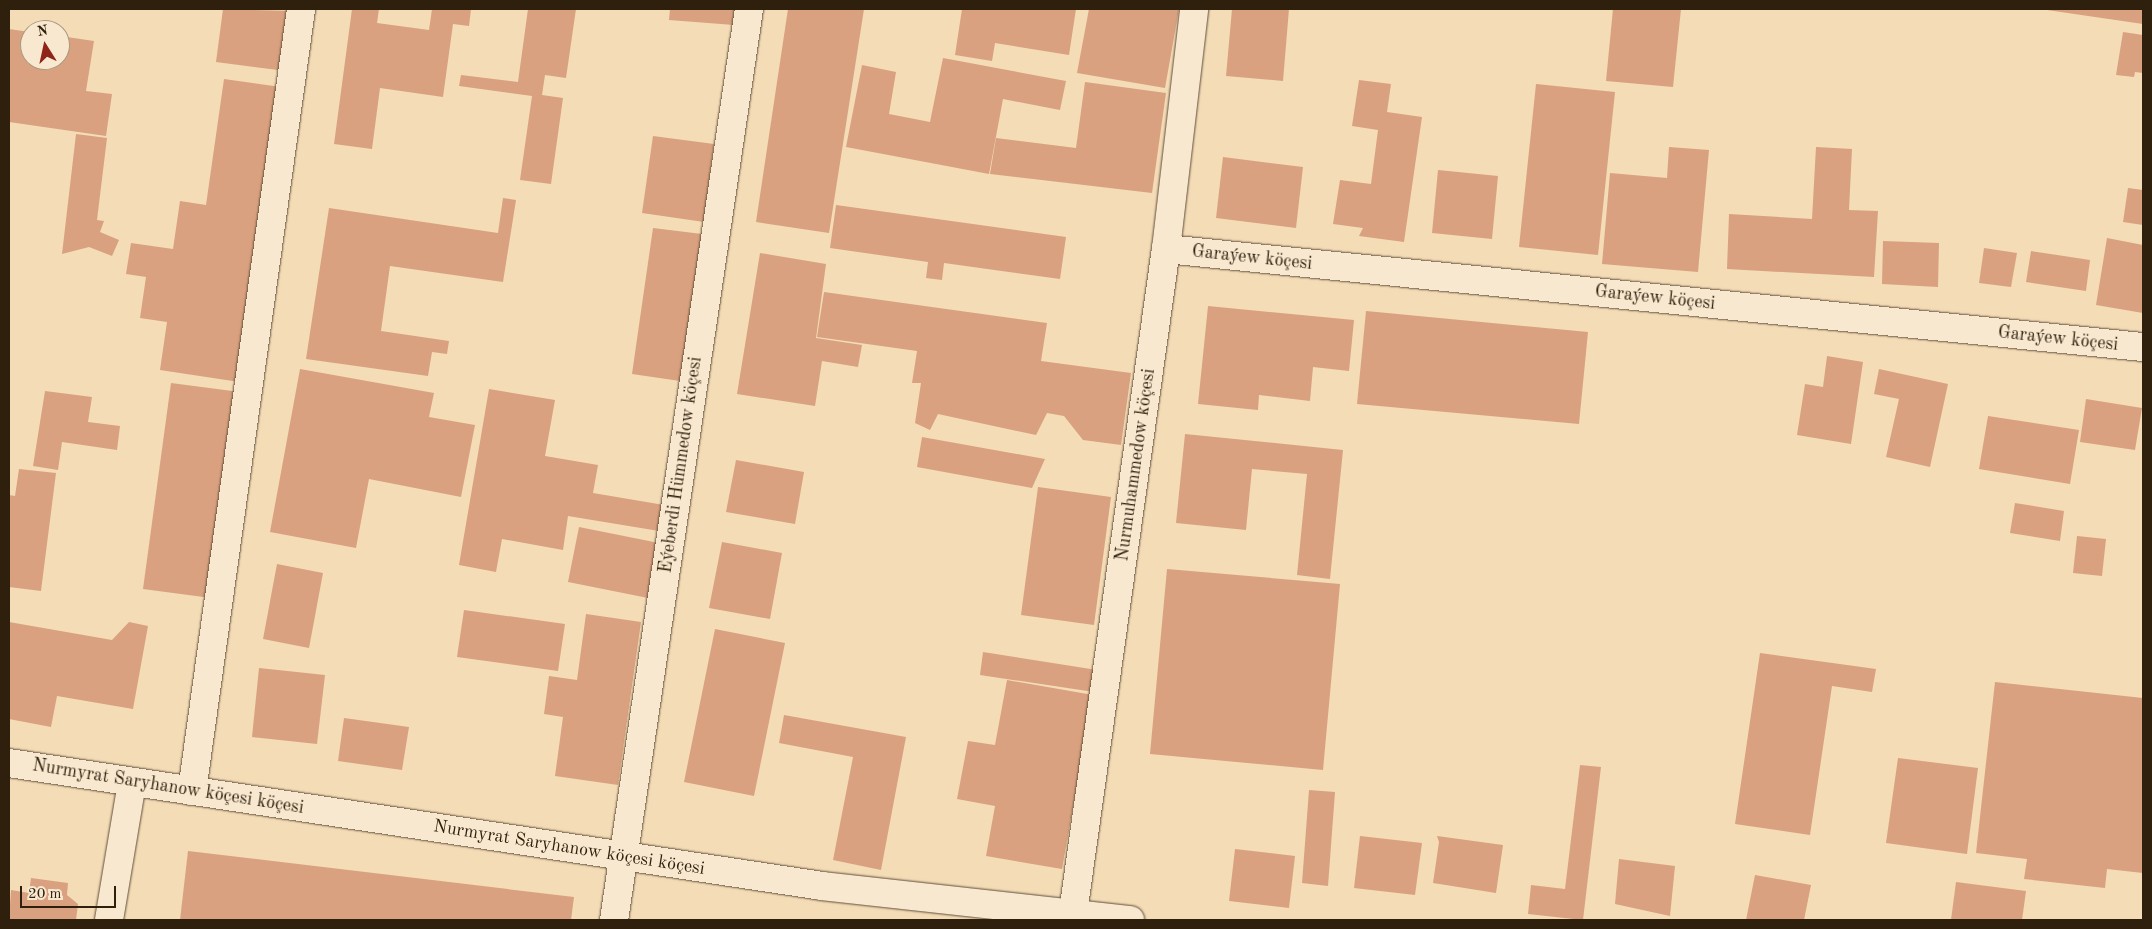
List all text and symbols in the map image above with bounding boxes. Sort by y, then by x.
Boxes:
north arrow [20,20,70,70]
text: N [36,23,49,39]
street label: Garaýew köçesi [1191,241,1313,275]
street label: Garaýew köçesi [1594,281,1716,315]
street label: Garaýew köçesi [1997,322,2119,356]
street label: Eýeberdi Hümmedow köçesi [655,355,707,575]
street label: Nurmuhammedow köçesi [1112,367,1160,563]
street label: Nurmyrat Saryhanow köçesi köçesi [31,755,305,819]
street label: Nurmyrat Saryhanow köçesi köçesi [432,816,706,880]
scale bar [22,876,119,908]
text: 20 m [28,887,62,902]

